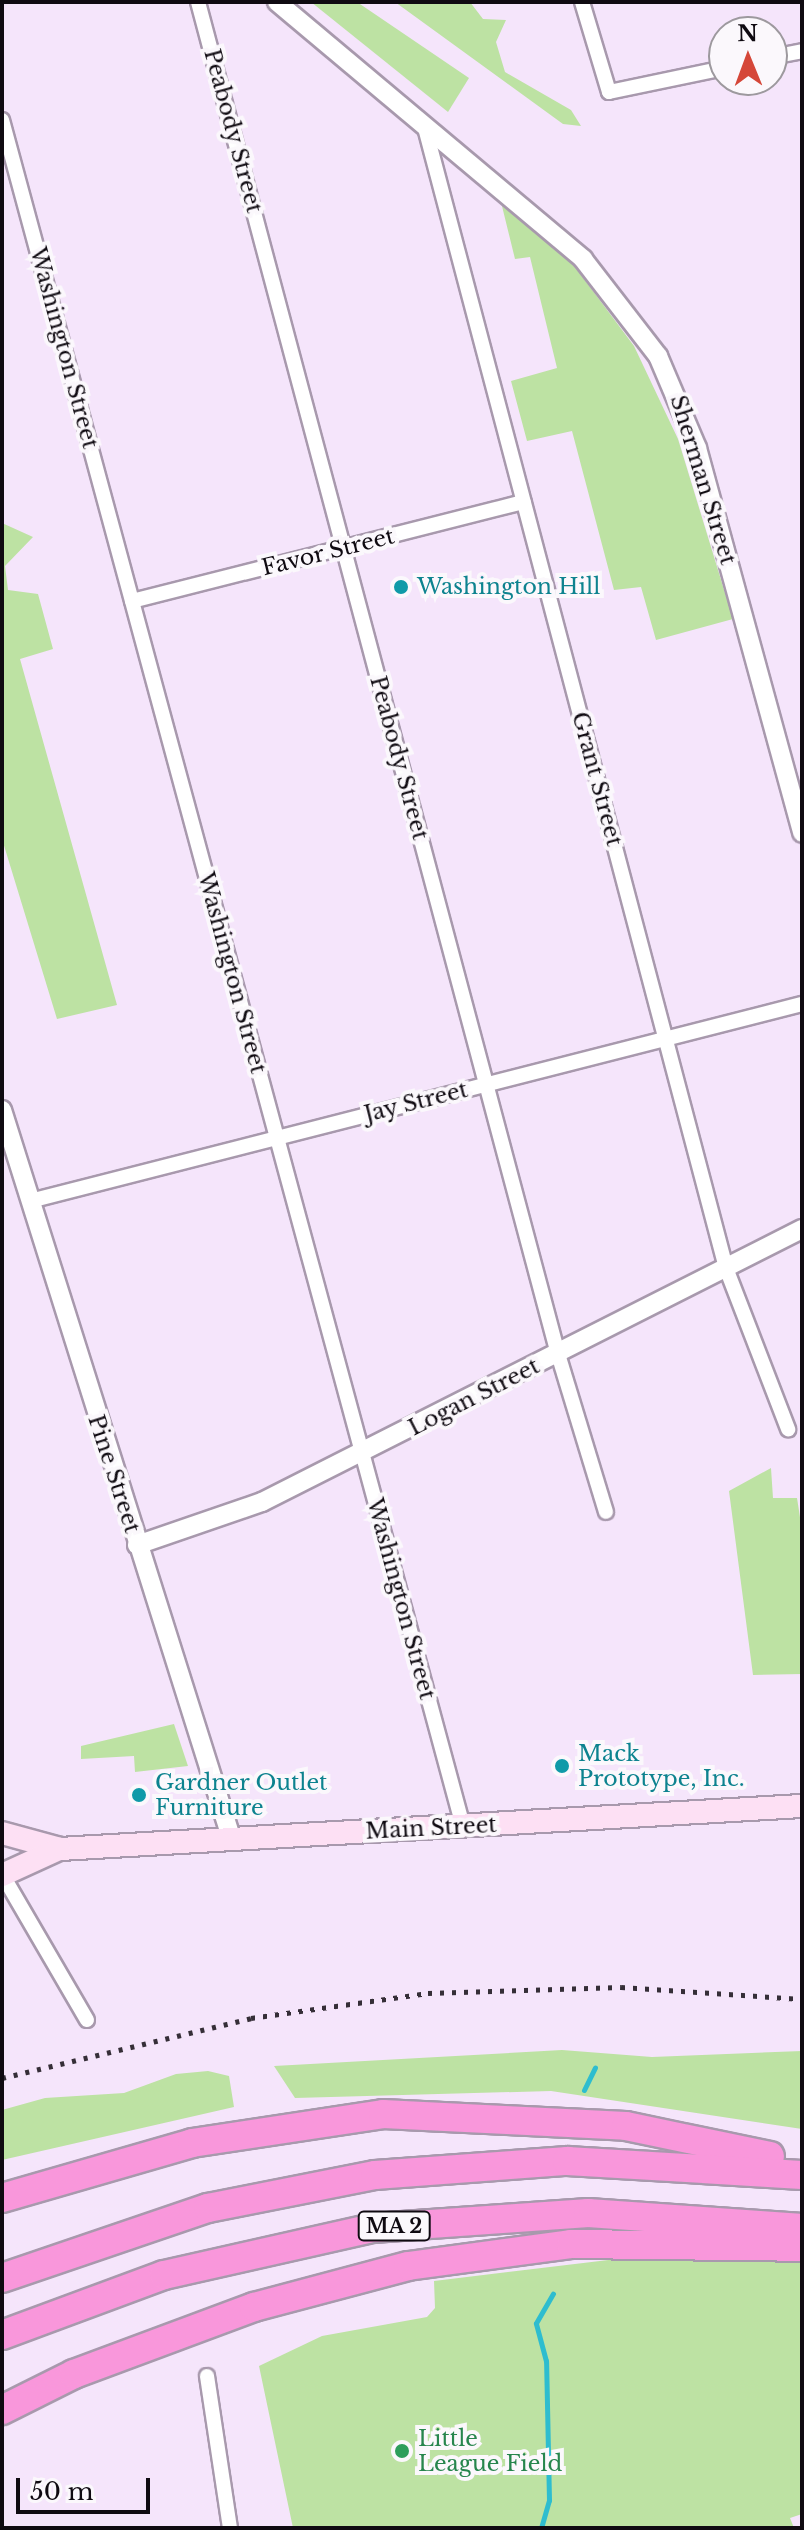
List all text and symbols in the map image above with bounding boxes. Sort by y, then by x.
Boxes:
north arrow [708,16,788,96]
text: N [737,20,758,47]
street label: Peabody Street [198,46,268,216]
street label: Washington Street [24,244,104,452]
street label: Sherman Street [665,392,741,568]
street label: Favor Street [259,523,397,581]
place label: Washington Hill [417,574,600,600]
marker: Washington Hill [392,578,410,596]
street label: Peabody Street [364,673,434,843]
street label: Grant Street [566,709,628,849]
street label: Washington Street [192,869,272,1077]
street label: Jay Street [361,1076,471,1128]
street label: Logan Street [404,1353,544,1441]
street label: Pine Street [82,1411,146,1537]
street label: Washington Street [361,1495,441,1703]
place label: Mack Prototype, Inc. [578,1740,745,1792]
marker: Mack Prototype, Inc. [553,1757,571,1775]
place label: Gardner Outlet Furniture [155,1769,328,1820]
marker: Gardner Outlet Furniture [130,1786,148,1804]
street label: Main Street [365,1811,497,1845]
road number: MA 2 [356,2210,432,2242]
place label: Little League Field [418,2425,562,2476]
marker: Little League Field [393,2442,411,2460]
scale bar [20,2462,154,2512]
text: 50 m [30,2477,93,2506]

